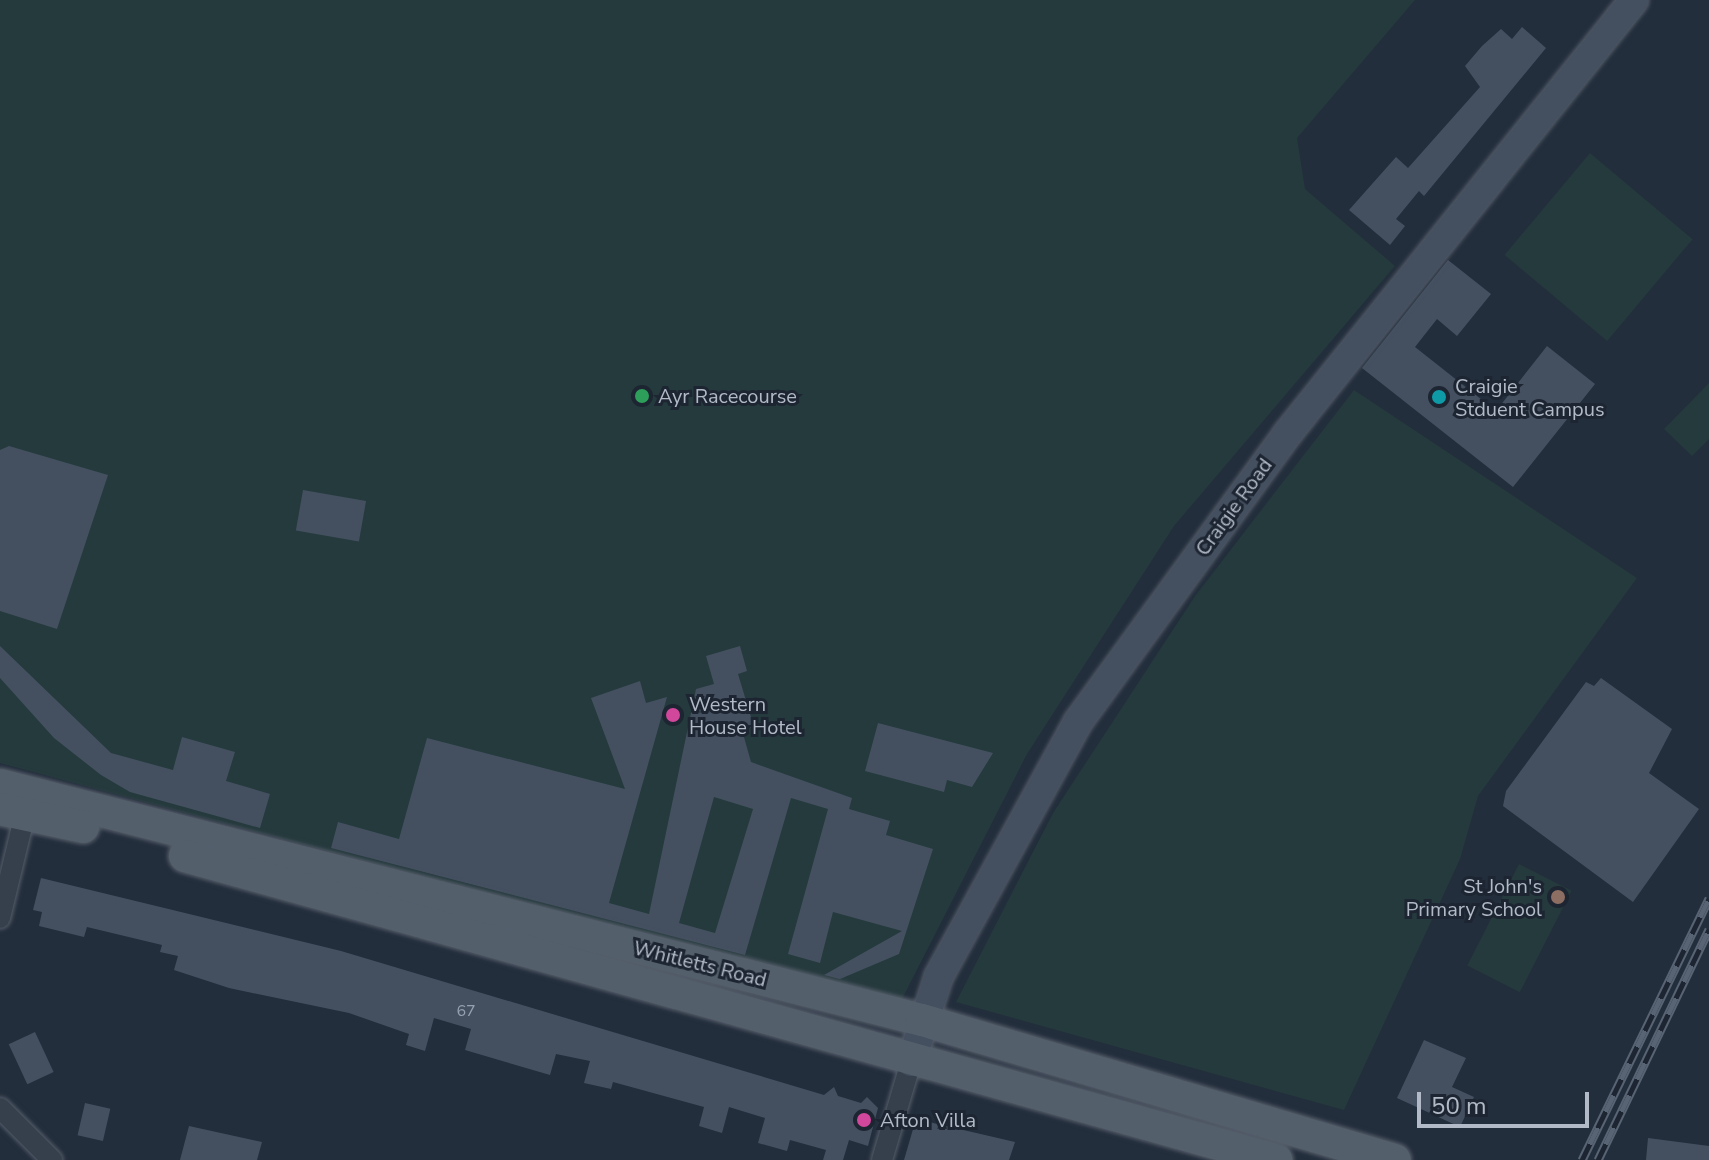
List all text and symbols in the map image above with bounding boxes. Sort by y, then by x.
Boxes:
place label: Craigie Stduent Campus [1455,374,1605,421]
place label: Ayr Racecourse [658,384,797,408]
marker: Ayr Racecourse [633,387,651,405]
marker: Craigie Stduent Campus [1430,388,1448,406]
street label: Craigie Road [1191,454,1277,560]
place label: Western House Hotel [689,692,802,739]
marker: Western House Hotel [664,706,682,724]
place label: St John's Primary School [1406,874,1542,921]
marker: St John's Primary School [1549,888,1567,906]
street label: Whitletts Road [631,936,769,992]
house number: 67 [456,1001,476,1021]
scale bar [1421,1076,1593,1126]
text: 50 m [1431,1090,1487,1122]
place label: Afton Villa [880,1108,976,1132]
marker: Afton Villa [855,1111,873,1129]

